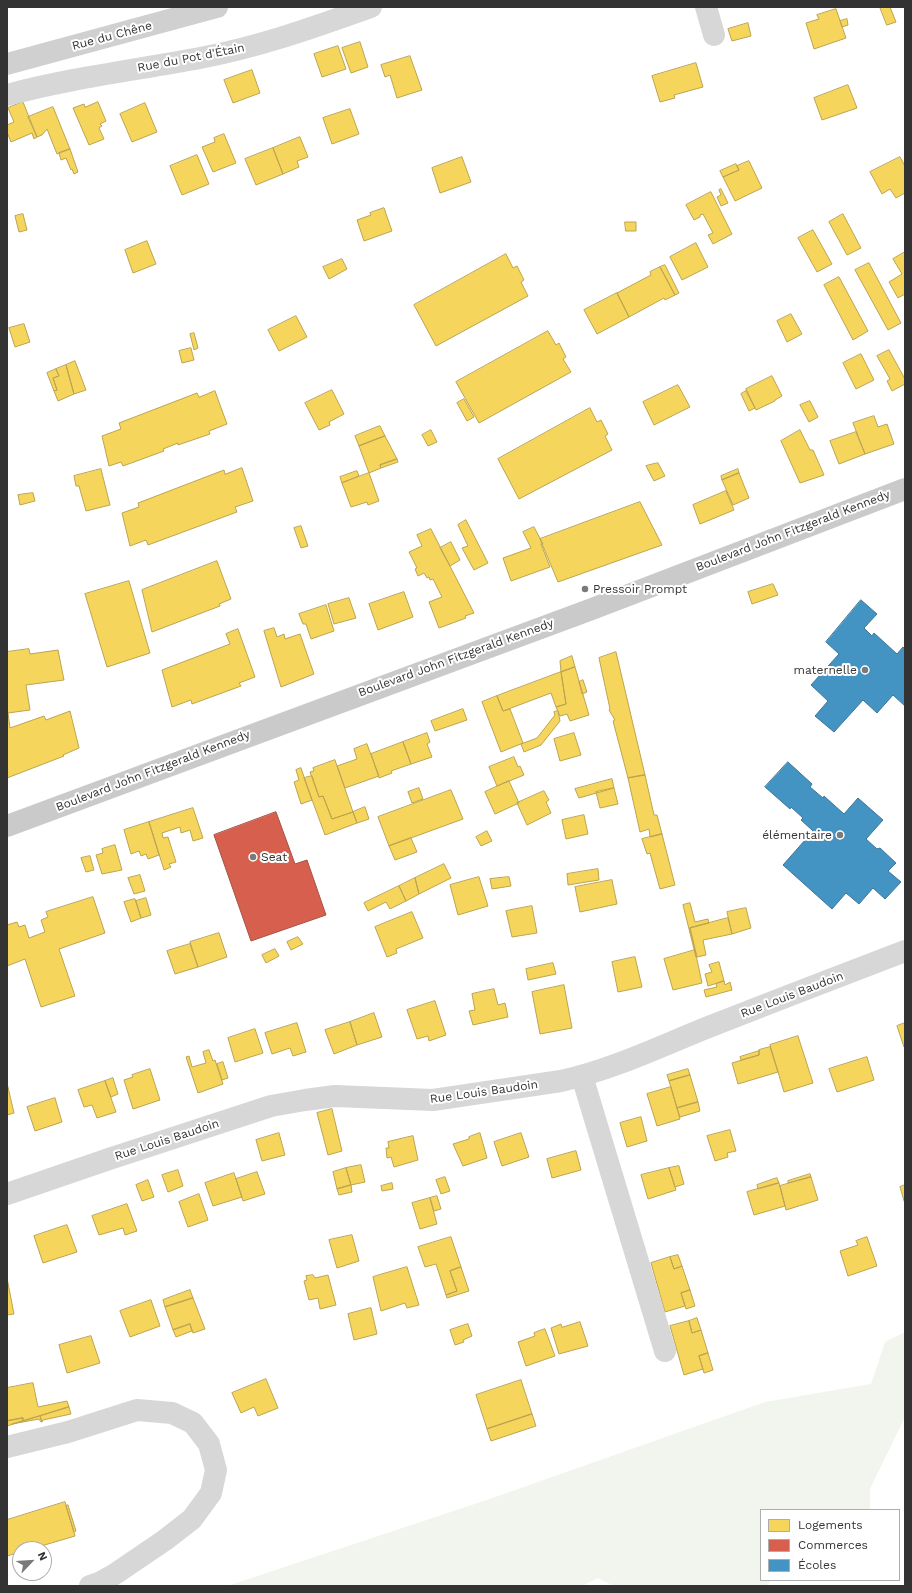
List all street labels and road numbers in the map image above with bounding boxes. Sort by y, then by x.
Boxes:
street label: Rue du Chêne [70,18,154,54]
street label: Rue du Pot d'Étain [136,41,246,75]
street label: Boulevard John Fitzgerald Kennedy [694,487,892,575]
street label: Boulevard John Fitzgerald Kennedy [356,616,556,700]
street label: Boulevard John Fitzgerald Kennedy [54,727,252,815]
street label: Rue Louis Baudoin [739,969,845,1021]
street label: Rue Louis Baudoin [429,1077,539,1107]
street label: Rue Louis Baudoin [113,1116,221,1164]

